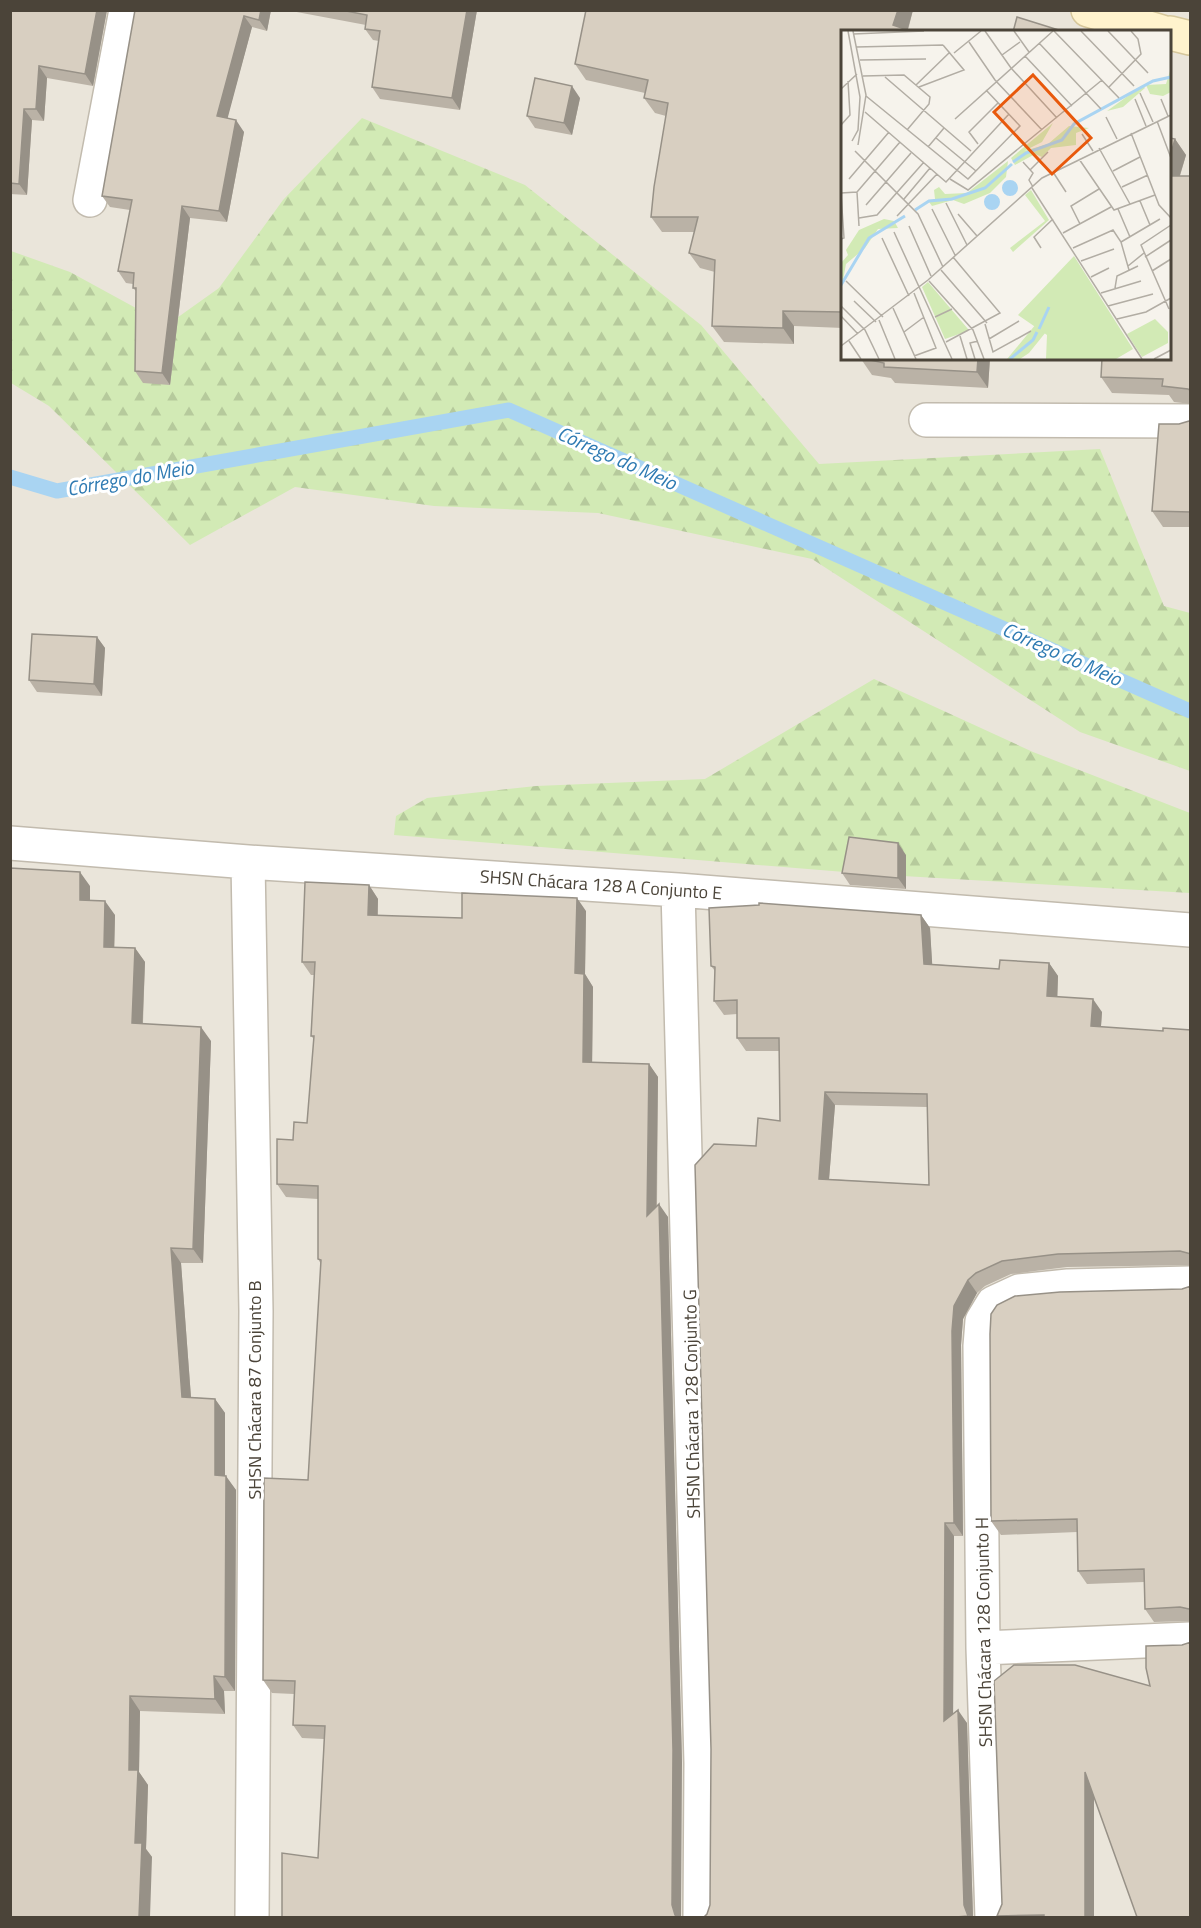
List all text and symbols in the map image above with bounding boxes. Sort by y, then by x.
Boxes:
inset map [841,30,1171,360]
water label: Córrego do Meio [552,417,683,498]
water label: Córrego do Meio [64,451,197,504]
water label: Córrego do Meio [997,613,1128,694]
street label: SHSN Chácara 128 A Conjunto E [479,863,723,906]
street label: SHSN Chácara 87 Conjunto B [241,1280,268,1500]
street label: SHSN Chácara 128 Conjunto G [676,1289,707,1519]
street label: SHSN Chácara 128 Conjunto H [968,1517,999,1747]

